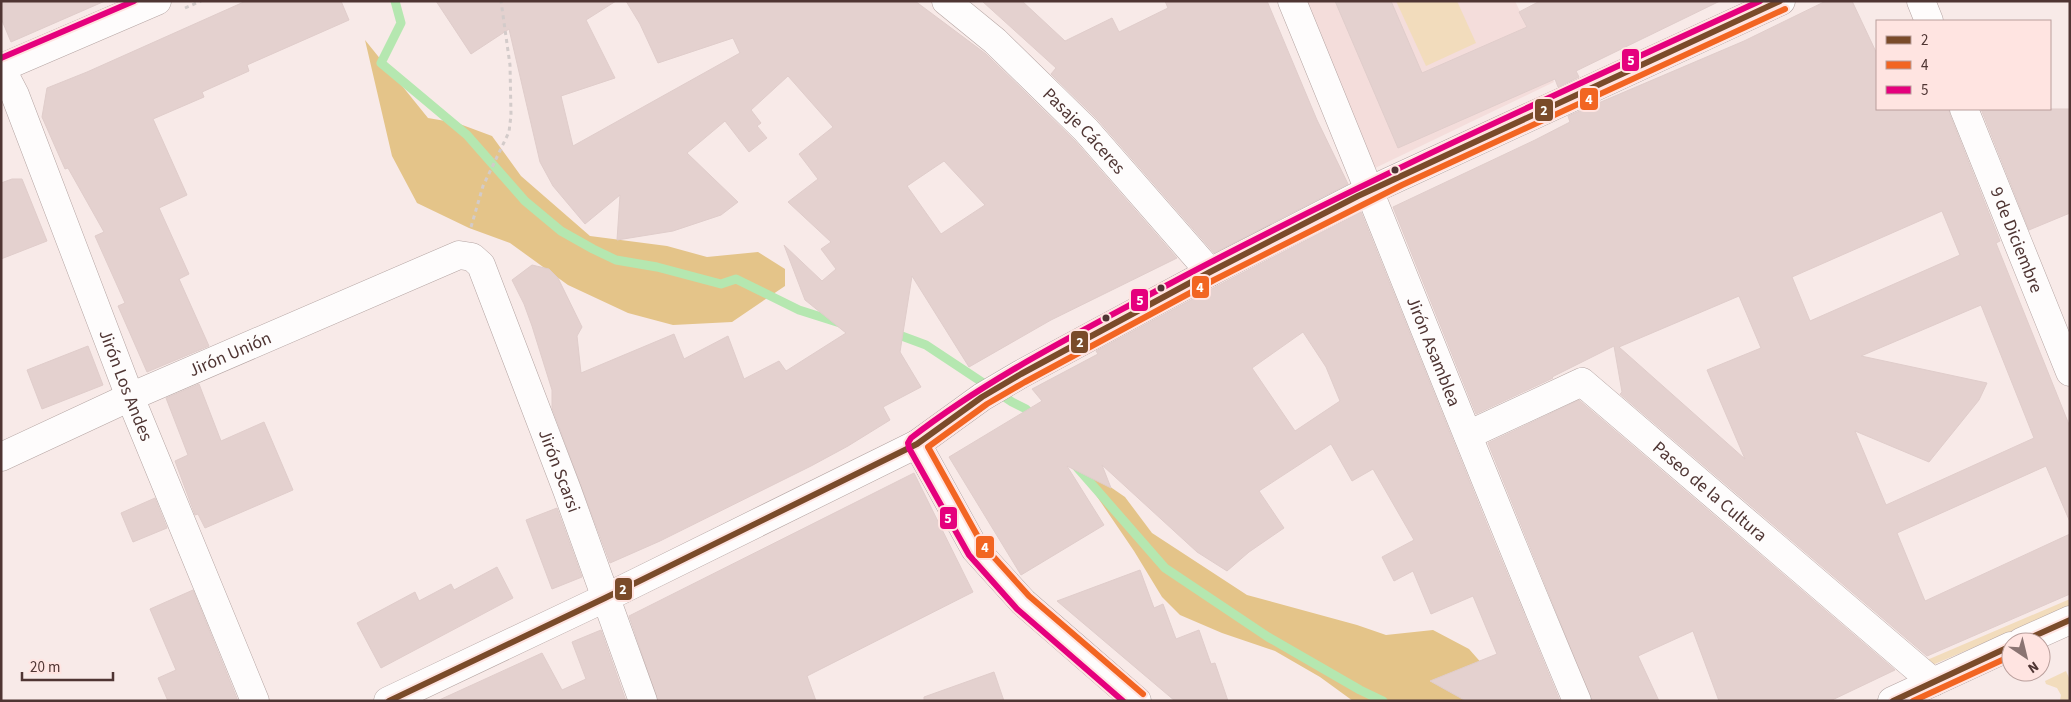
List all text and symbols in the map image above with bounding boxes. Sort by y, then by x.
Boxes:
legend [1876,20,2051,110]
text: 2 [1921,30,1928,51]
line badge: 5 [1621,48,1640,72]
text: 5 [1627,51,1635,71]
text: 4 [1921,55,1929,76]
text: 5 [1921,80,1928,101]
street label: Pasaje Cáceres [1037,82,1131,180]
line badge: 4 [1579,87,1599,111]
text: 4 [1585,90,1593,110]
line badge: 2 [1534,98,1554,122]
text: 2 [1540,101,1548,121]
unlabelled marker [1390,165,1400,175]
street label: 9 de Diciembre [1984,183,2049,297]
line badge: 4 [1191,275,1210,299]
text: 4 [1196,278,1204,298]
unlabelled marker [1156,283,1166,293]
line badge: 5 [1130,288,1149,312]
text: 5 [1136,291,1144,311]
street label: Jirón Asamblea [1400,293,1467,410]
unlabelled marker [1101,313,1111,323]
street label: Jirón Unión [185,325,275,383]
street label: Jirón Los Andes [92,326,159,445]
line badge: 2 [1070,330,1089,354]
text: 2 [1076,333,1084,353]
street label: Jirón Scarsi [532,426,586,516]
street label: Paseo de la Cultura [1647,436,1772,548]
line badge: 5 [939,506,958,530]
text: 5 [944,509,952,529]
line badge: 4 [975,535,995,559]
text: 4 [981,538,989,558]
line badge: 2 [614,577,633,601]
text: 2 [619,580,627,600]
north arrow [2001,632,2051,682]
scale bar [22,650,114,682]
text: N [2023,656,2042,678]
text: 20 m [30,657,60,678]

